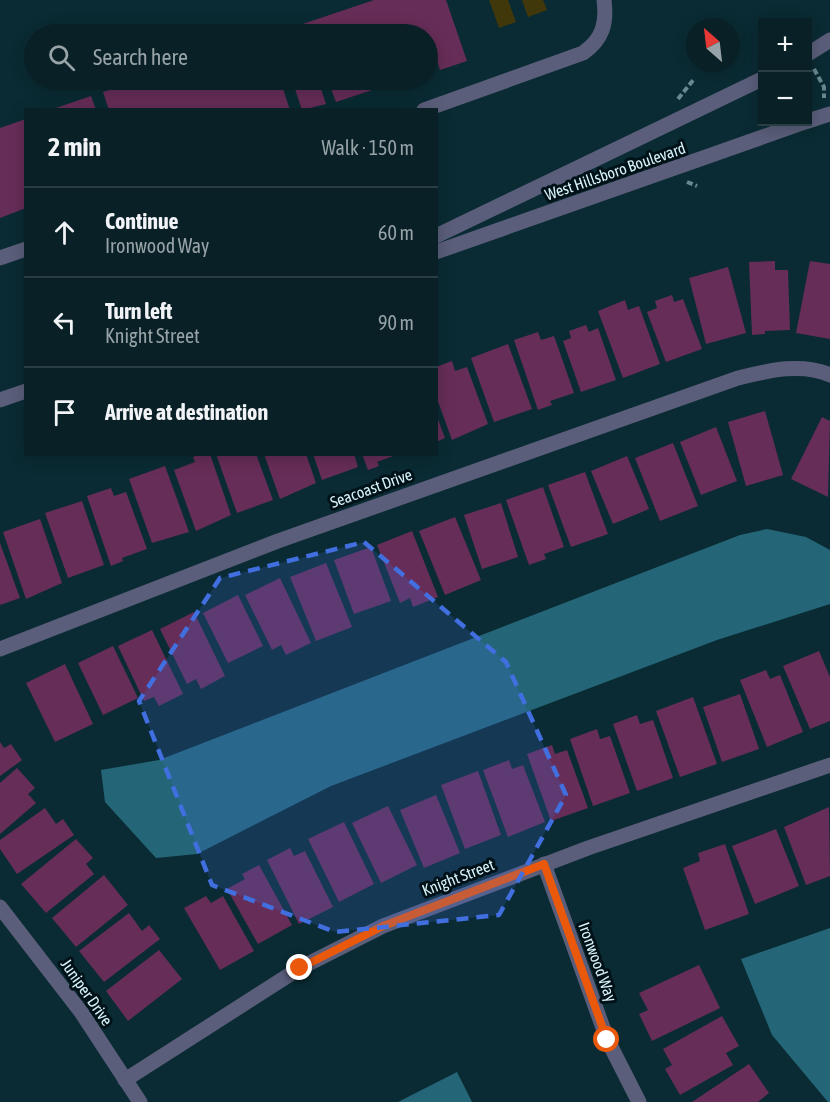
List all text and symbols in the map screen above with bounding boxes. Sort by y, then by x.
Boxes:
north arrow [686,18,740,72]
map controls [758,18,812,126]
button: + [758,18,812,72]
search box [24,24,438,90]
icon: search [45,41,78,74]
text: Search here [93,44,188,70]
button: − [758,72,812,126]
text: 2 min [48,132,101,162]
text: Walk · 150 m [322,136,414,159]
street label: West Hillsboro Boulevard [542,138,688,204]
text: Continue [105,208,179,234]
icon: ahead [48,216,81,249]
text: 60 m [378,221,414,244]
text: Ironwood Way [105,234,209,257]
text: Turn left [105,298,172,324]
icon: left [48,306,81,339]
text: 90 m [378,311,414,334]
text: Knight Street [105,324,200,347]
icon: arrive [48,396,81,429]
text: Arrive at destination [105,399,268,425]
street label: Seacoast Drive [328,465,414,511]
street label: Knight Street [419,855,497,900]
street label: Ironwood Way [574,920,621,1005]
route end [286,954,312,980]
street label: Juniper Drive [57,955,116,1029]
route start [593,1026,619,1052]

